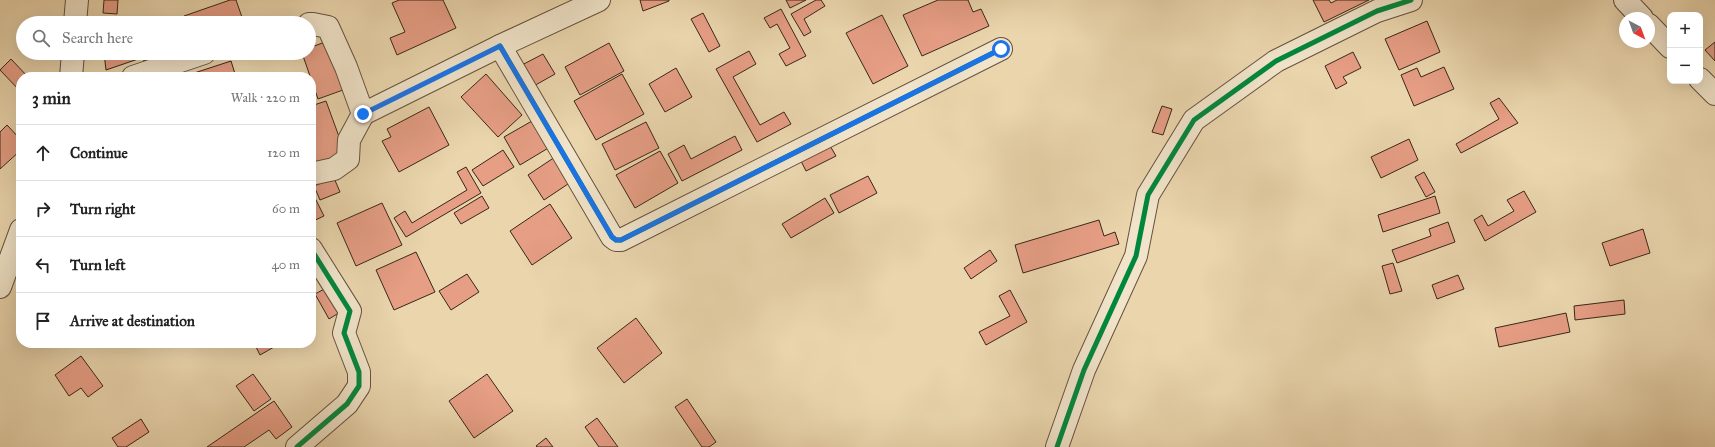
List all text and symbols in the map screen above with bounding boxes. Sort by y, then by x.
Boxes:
north arrow [1619,12,1655,48]
map controls [1667,12,1703,84]
button: + [1667,12,1703,48]
search box [16,16,316,60]
icon: search [30,27,52,49]
text: Search here [62,29,133,47]
route start [992,40,1010,58]
button: − [1667,48,1703,84]
text: 3 min [32,88,71,109]
text: Walk · 220 m [231,90,300,106]
route end [354,105,372,123]
icon: ahead [32,142,54,164]
text: Continue [70,144,128,162]
text: 120 m [267,145,300,161]
icon: right [32,198,54,220]
text: Turn right [70,200,135,218]
text: 60 m [272,201,300,217]
icon: left [32,254,54,276]
text: Turn left [70,256,126,274]
text: 40 m [271,257,300,273]
icon: arrive [32,310,54,332]
text: Arrive at destination [70,312,195,330]

